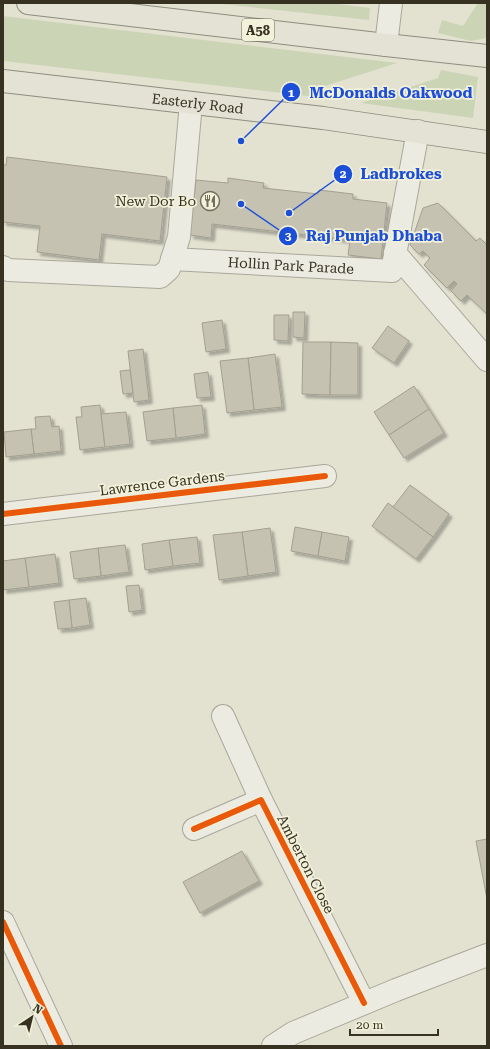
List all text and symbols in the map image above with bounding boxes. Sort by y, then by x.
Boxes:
road number: A58 [242,19,274,41]
callout: McDonalds Oakwood [281,79,480,106]
text: McDonalds Oakwood [309,84,473,102]
text: 1 [288,86,295,100]
street label: Easterly Road [151,90,245,117]
callout: Ladbrokes [333,160,450,187]
text: Ladbrokes [360,165,442,183]
text: 2 [340,167,347,181]
restaurant icon: New Dor Bo [199,190,221,212]
place label: New Dor Bo [115,193,196,209]
callout: Raj Punjab Dhaba [278,223,450,250]
text: Raj Punjab Dhaba [306,227,442,245]
text: 3 [285,229,292,243]
street label: Hollin Park Parade [227,254,355,277]
street label: Lawrence Gardens [99,467,226,499]
street label: Amberton Close [274,812,338,916]
north arrow [12,997,52,1037]
text: N [30,1001,45,1017]
scale bar [350,1011,438,1037]
text: 20 m [356,1018,383,1032]

